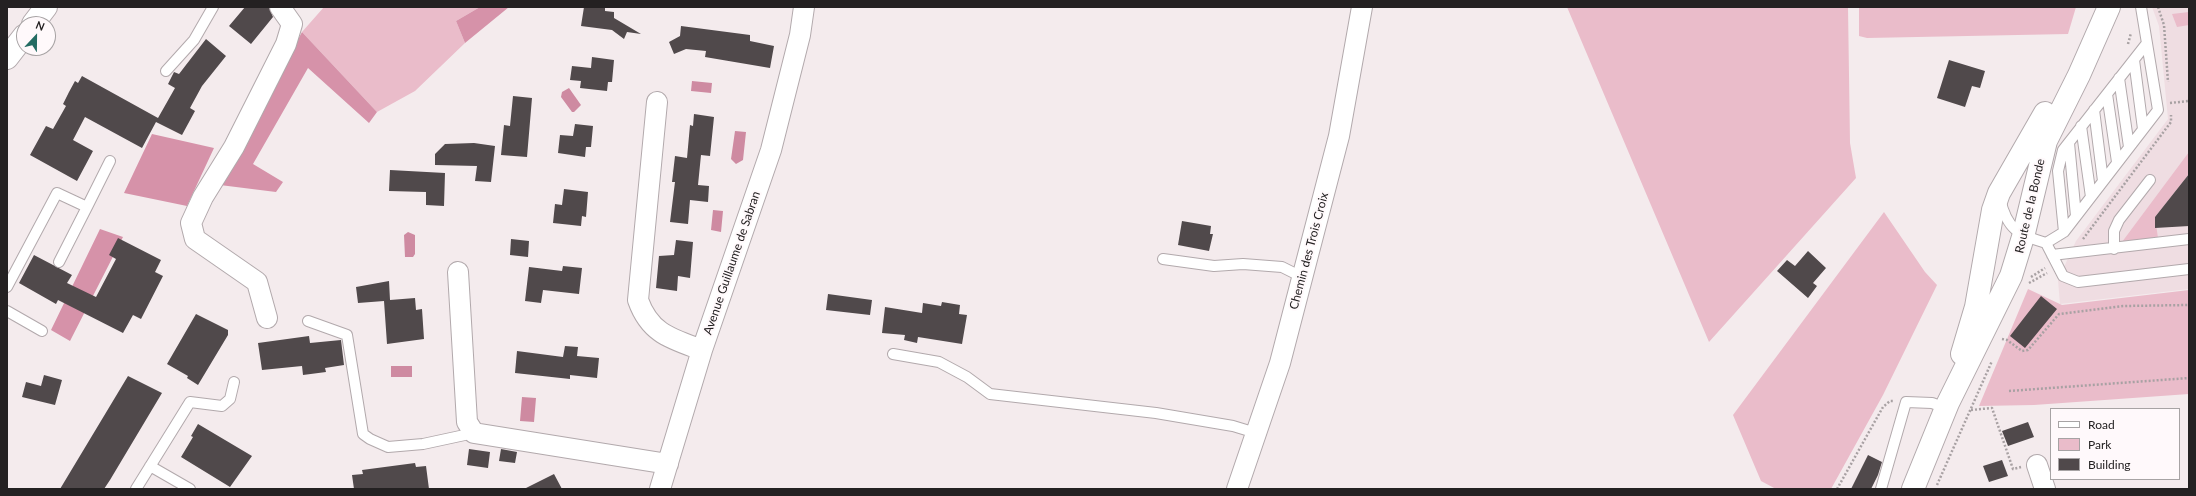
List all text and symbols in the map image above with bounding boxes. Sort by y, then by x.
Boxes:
north arrow [16,16,56,56]
text: N [34,18,47,33]
street label: Route de la Bonde [2012,157,2048,255]
street label: Avenue Guillaume de Sabran [701,189,763,337]
street label: Chemin des Trois Croix [1286,191,1332,311]
legend [2050,408,2180,480]
text: Road [2088,417,2115,432]
text: Park [2088,437,2111,452]
text: Building [2088,457,2131,472]

